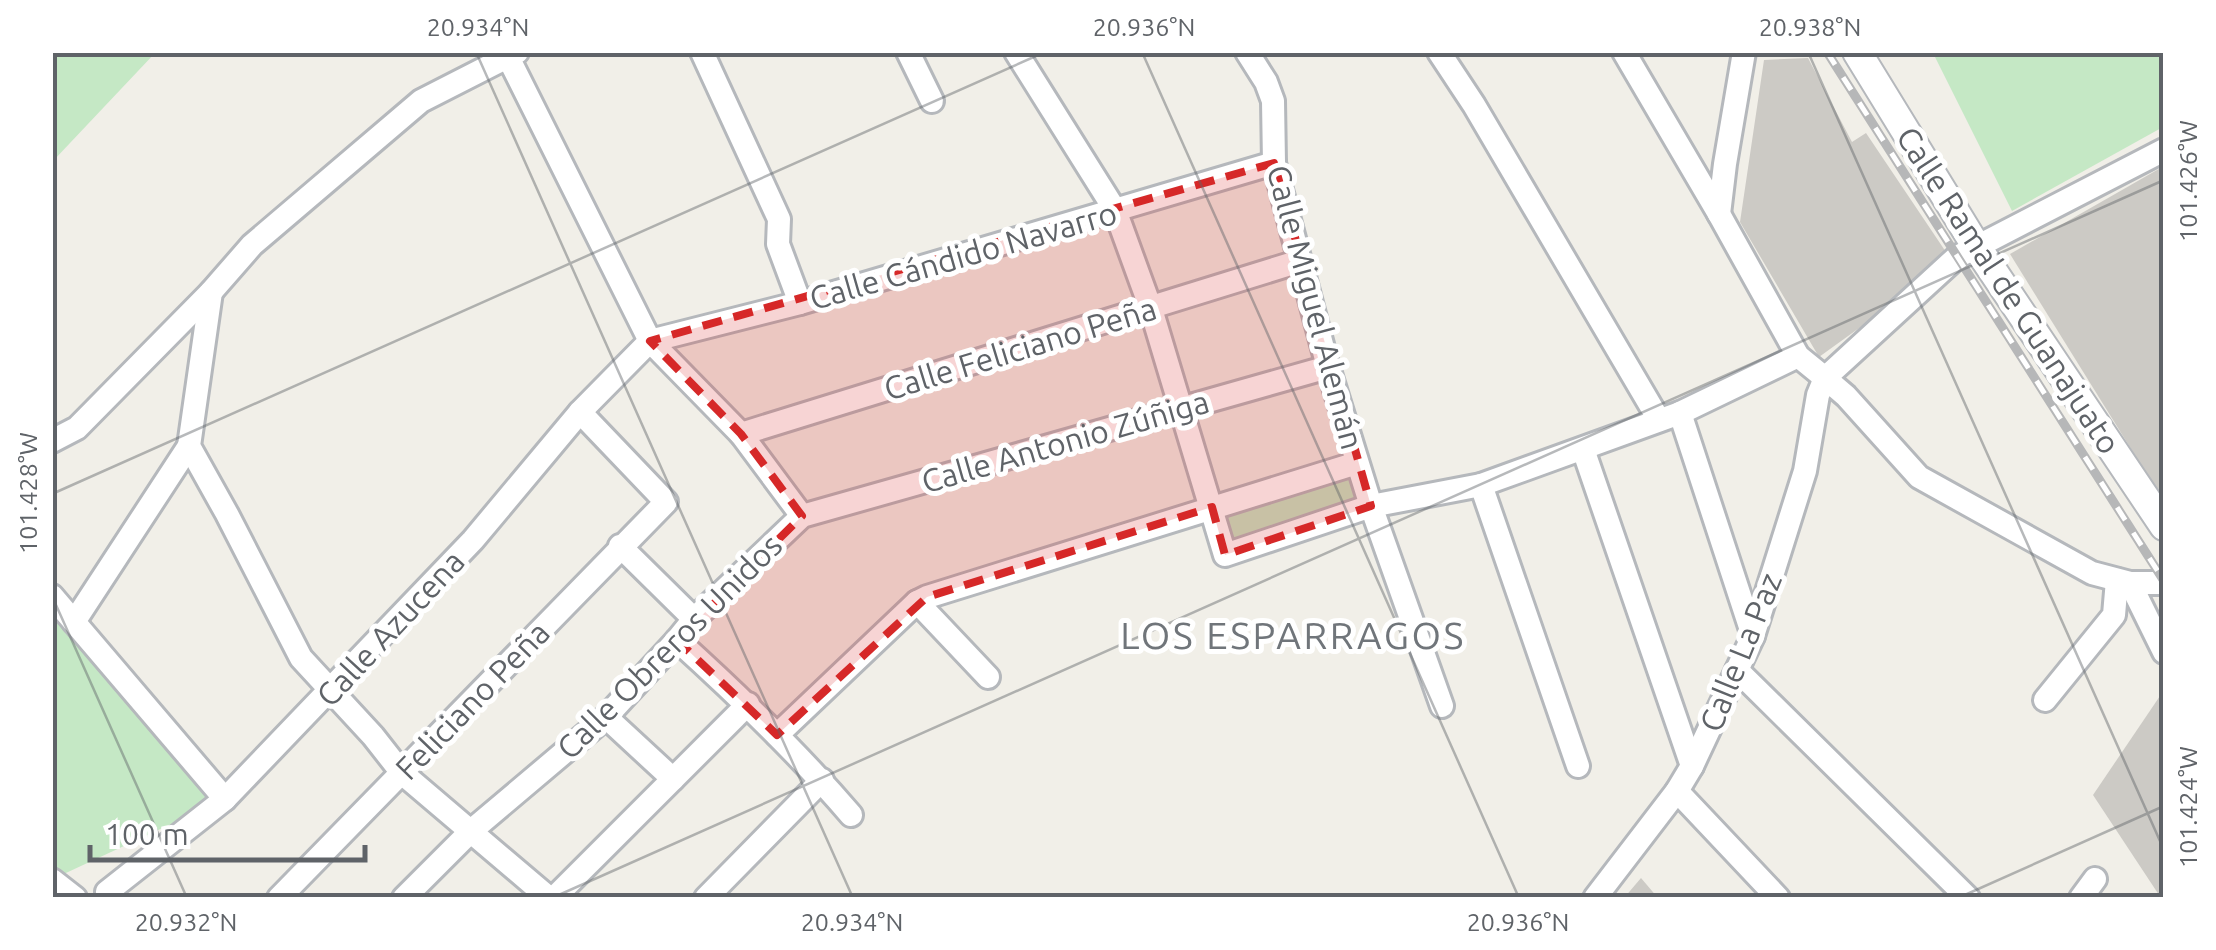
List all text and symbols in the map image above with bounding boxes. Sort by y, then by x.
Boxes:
text: 20.934°N [427,13,529,41]
text: 20.936°N [1093,13,1195,41]
text: 20.938°N [1759,13,1861,41]
street label: Calle Ramal de Guanajuato [1890,120,2128,460]
text: 101.426°W [2174,120,2202,242]
street label: Calle Miguel Alemán [1261,161,1371,453]
street label: Calle Cándido Navarro [805,194,1121,316]
street label: Calle Feliciano Peña [880,289,1160,407]
street label: Calle Antonio Zúñiga [917,383,1213,499]
text: 101.428°W [14,432,42,554]
street label: Calle Obreros Unidos [549,526,789,766]
street label: Calle Azucena [309,543,471,713]
street label: Calle La Paz [1692,567,1788,737]
street label: Feliciano Peña [388,614,556,786]
district label: LOS ESPARRAGOS [1120,614,1466,656]
text: 101.424°W [2174,746,2202,868]
scale bar [90,800,365,862]
text: 100 m [105,817,189,851]
text: 20.932°N [135,908,237,936]
text: 20.934°N [801,908,903,936]
text: 20.936°N [1467,908,1569,936]

